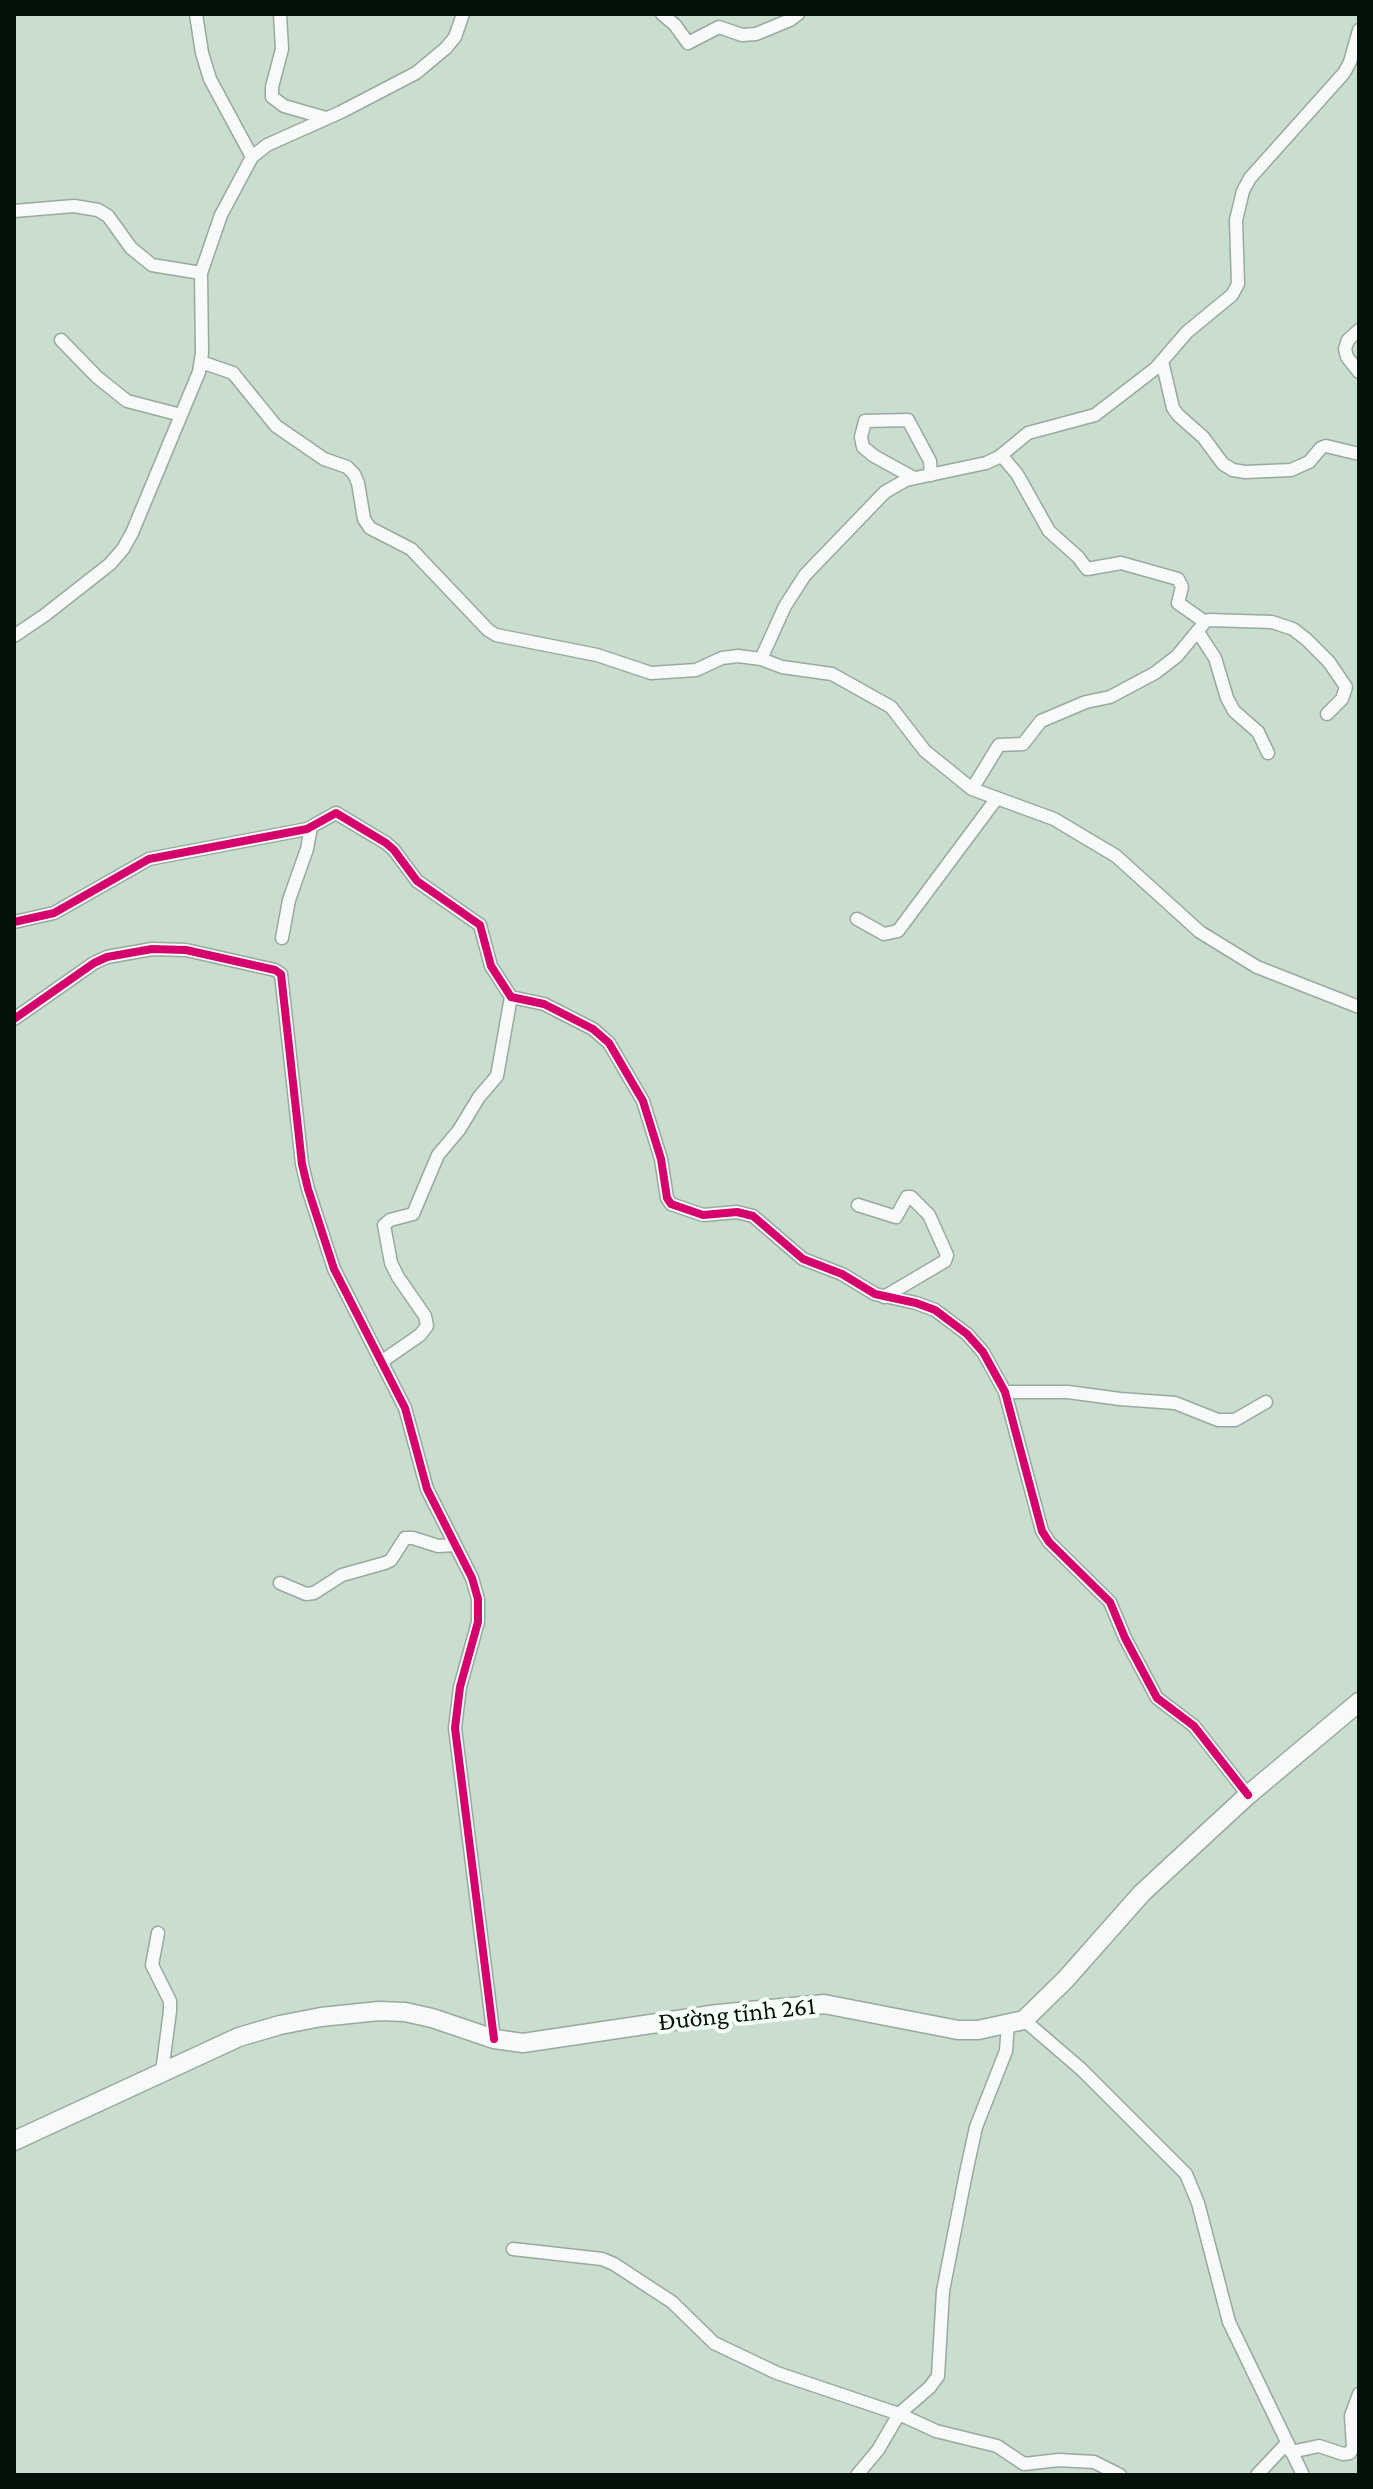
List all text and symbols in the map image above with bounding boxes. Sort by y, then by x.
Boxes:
street label: Đường tỉnh 261 [657,1990,817,2038]

